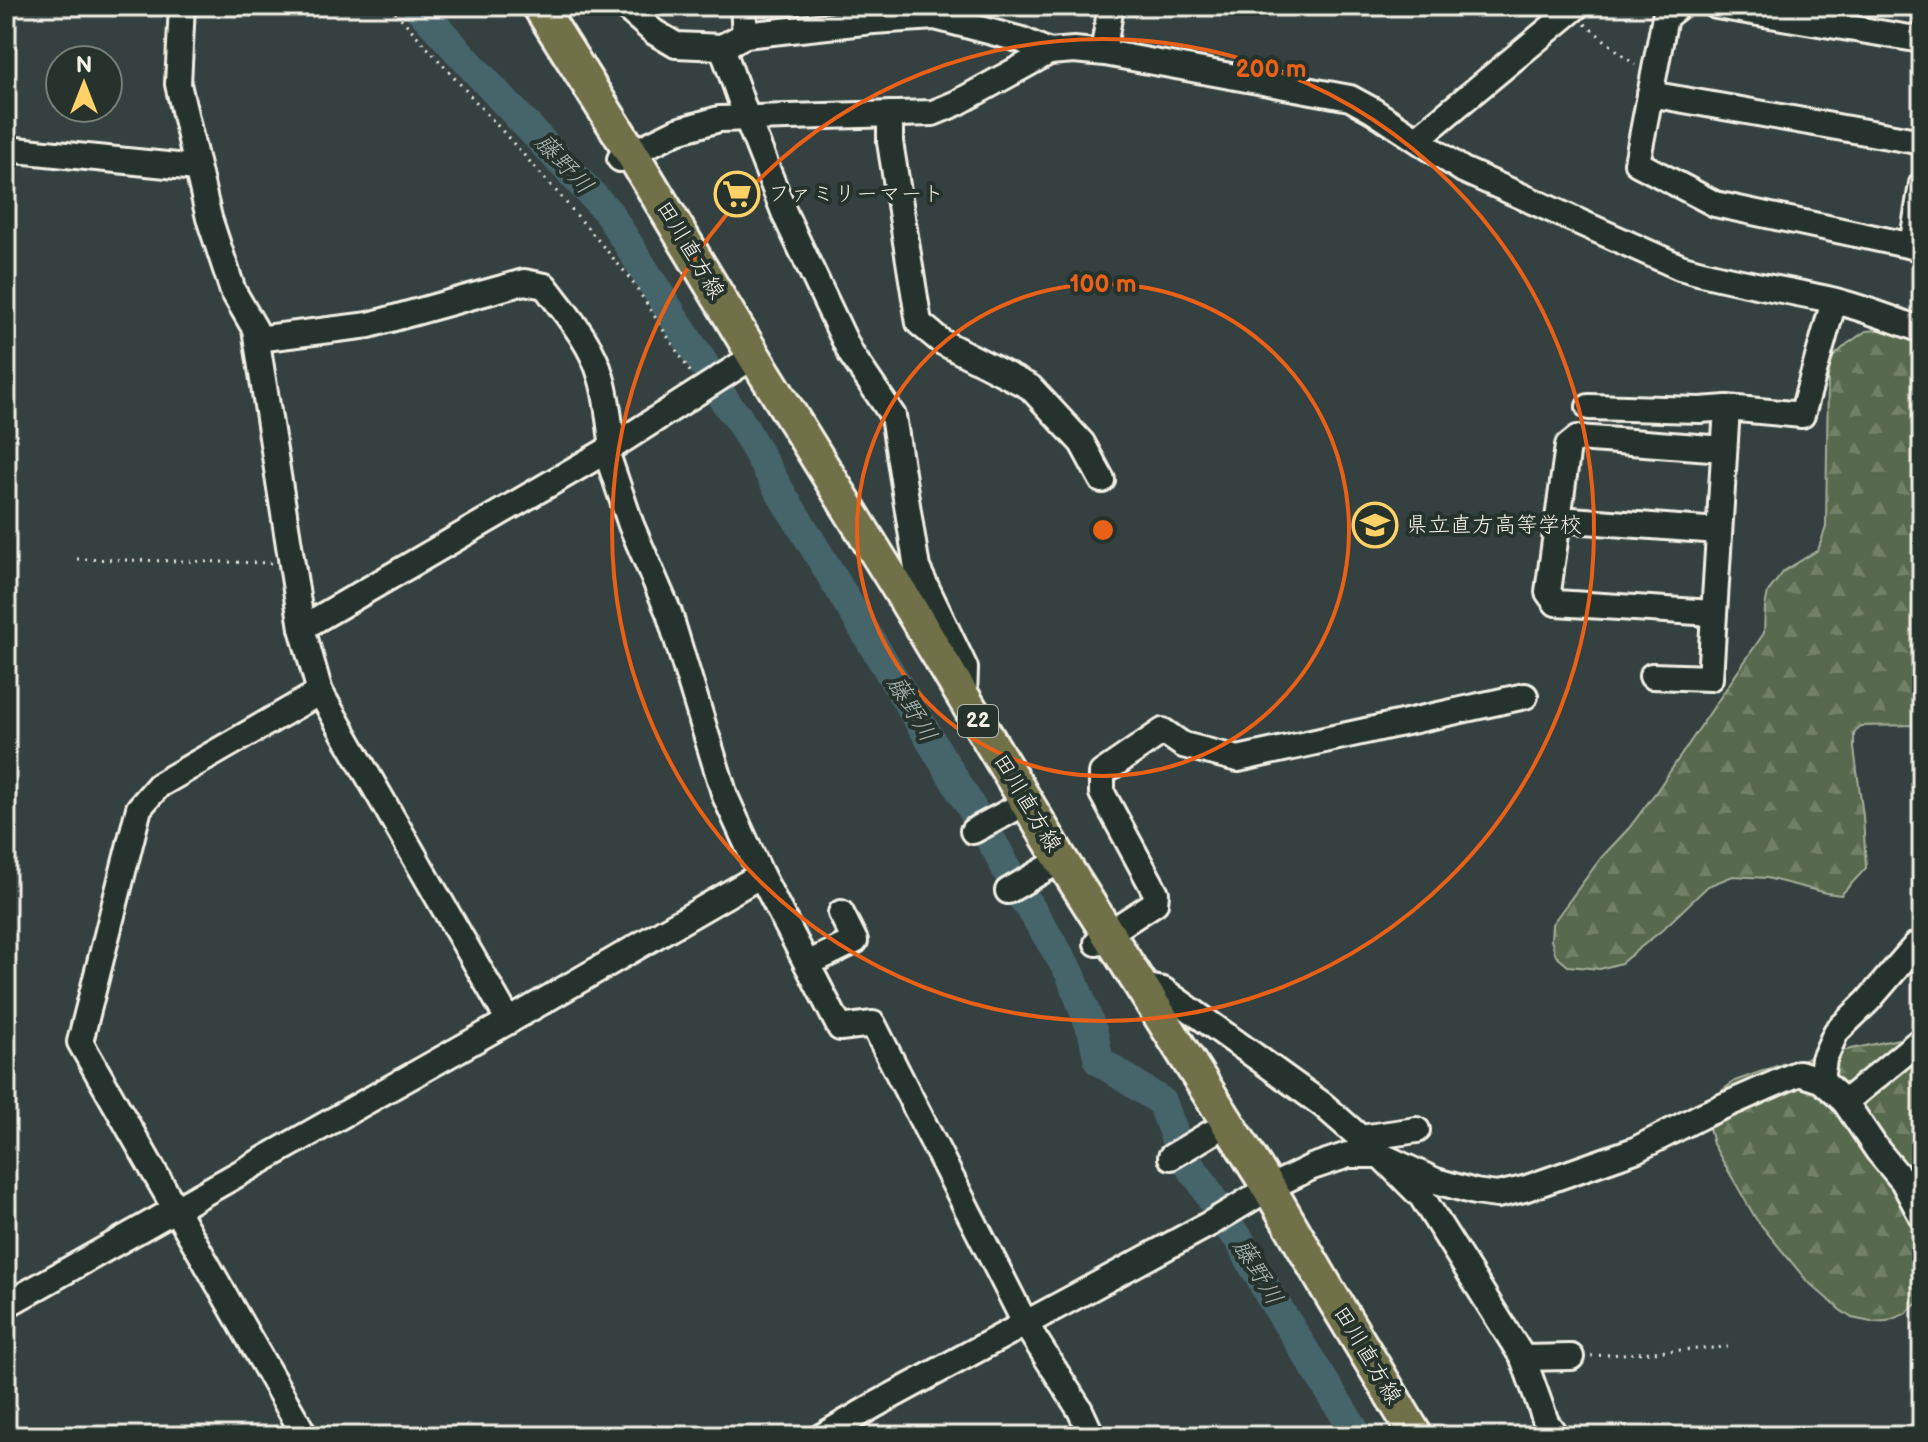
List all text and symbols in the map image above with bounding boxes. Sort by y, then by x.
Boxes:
north arrow [44,44,124,124]
text: N [76,52,92,79]
text: 200 m [1236,55,1306,84]
water label: 藤野川 [529,128,599,200]
supermarket icon: ファミリーマート [713,170,761,218]
place label: ファミリーマート [768,181,944,208]
street label: 田川直方線 [650,196,730,304]
text: 100 m [1070,270,1136,299]
school or university icon: 県立直方高等学校 [1351,501,1399,549]
place label: 県立直方高等学校 [1406,512,1582,539]
centre of rings [1089,516,1117,544]
water label: 藤野川 [881,671,943,747]
road number: 22 [958,705,998,737]
street label: 田川直方線 [987,749,1067,857]
water label: 藤野川 [1227,1234,1289,1310]
street label: 田川直方線 [1327,1301,1407,1409]

